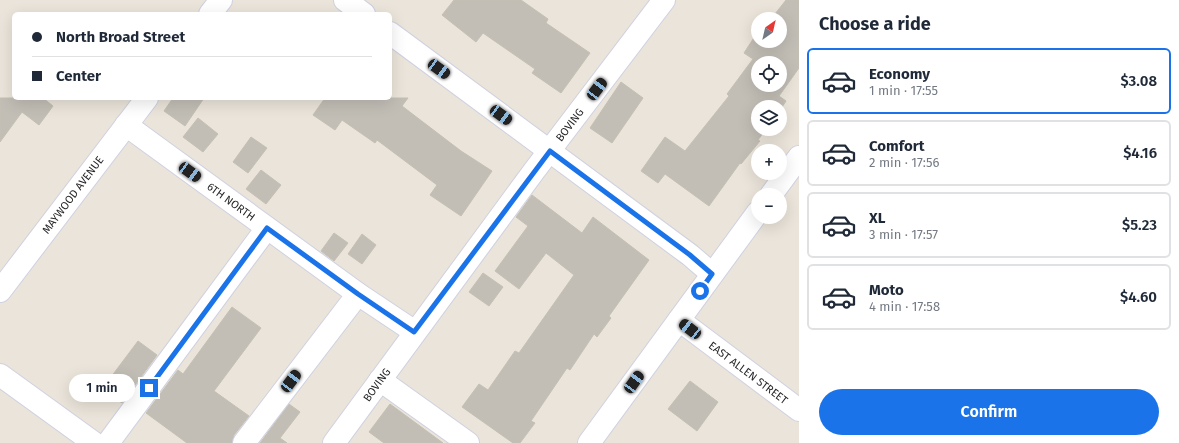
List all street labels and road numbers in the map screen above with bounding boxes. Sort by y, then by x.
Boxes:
street label: BOVING [553,106,587,144]
street label: MAYWOOD AVENUE [40,154,106,236]
street label: 6TH NORTH [204,180,258,224]
street label: EAST ALLEN STREET [706,339,790,407]
street label: BOVING [361,366,393,404]

